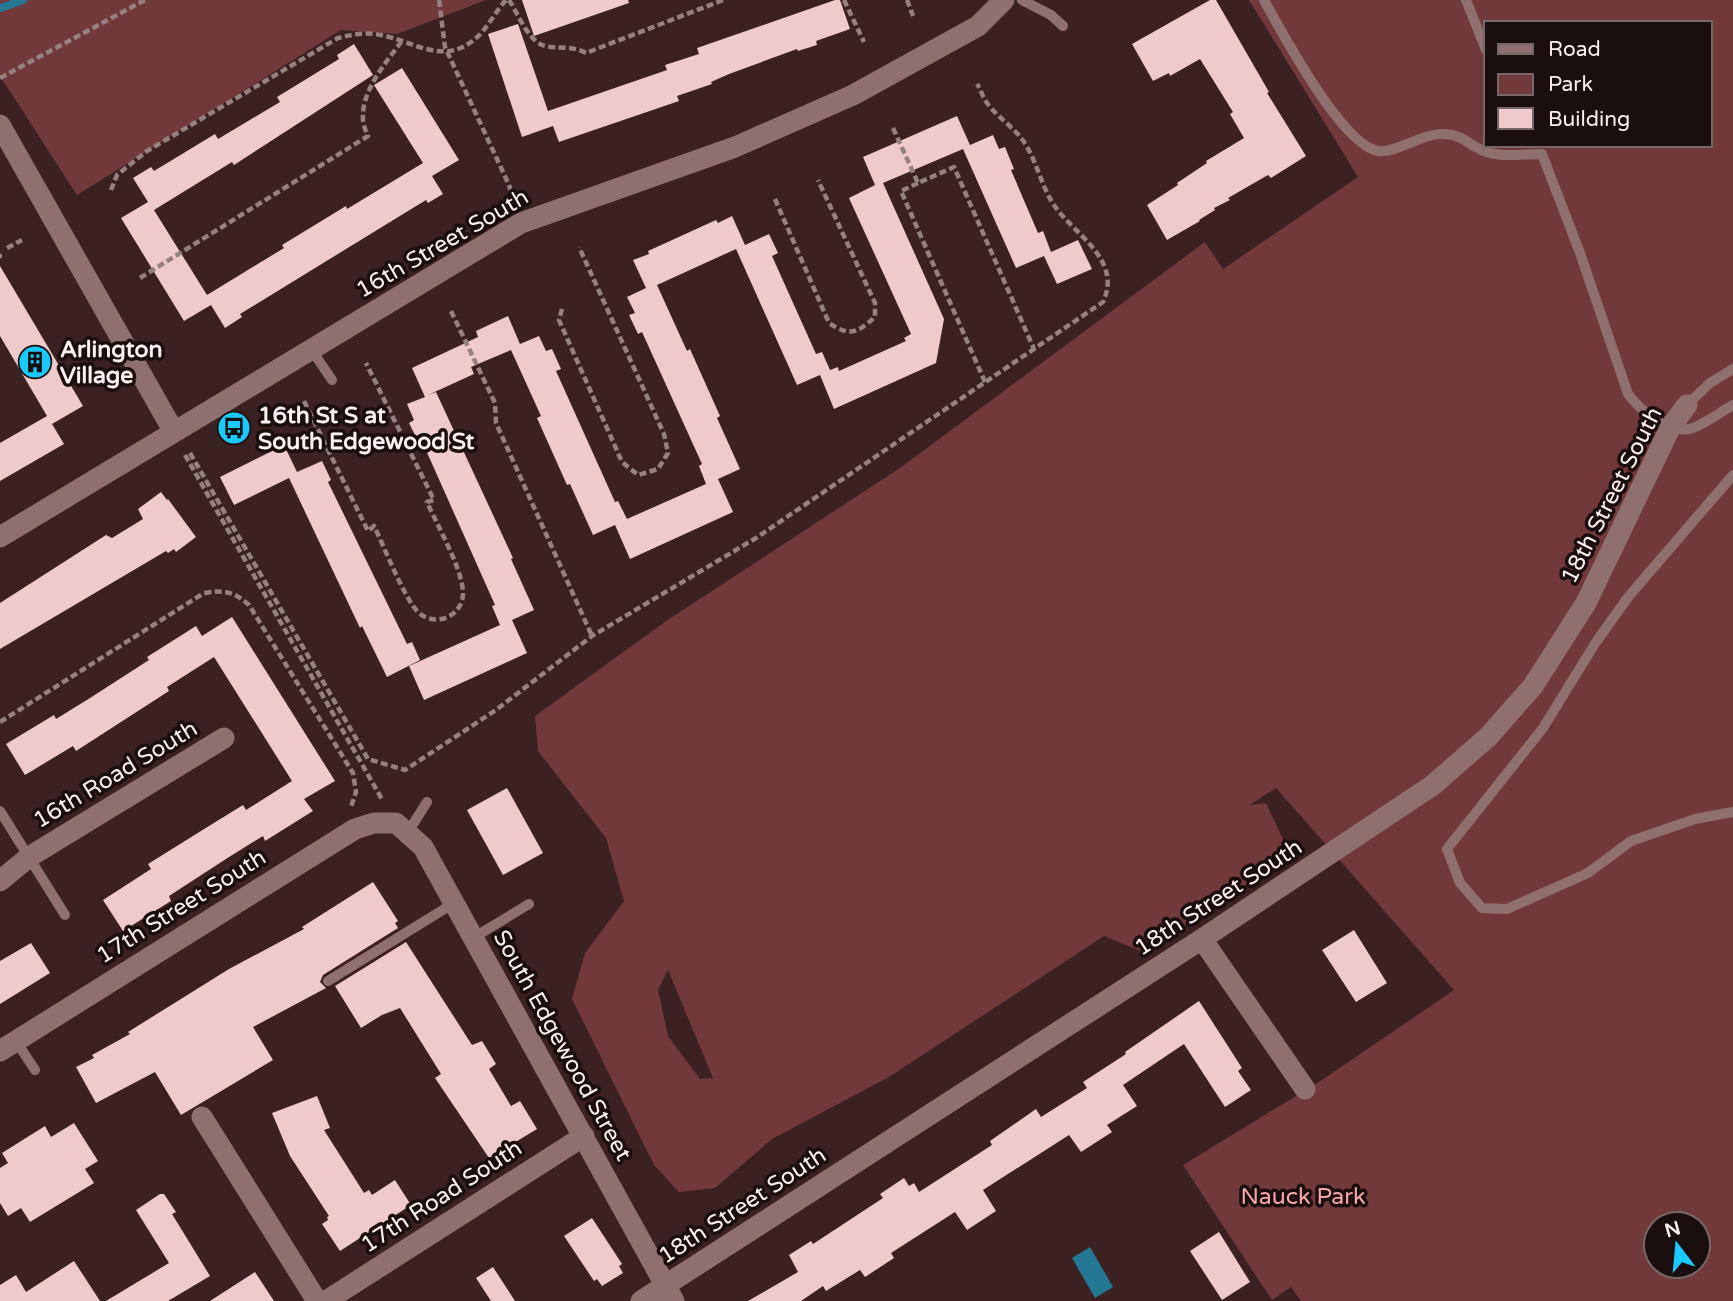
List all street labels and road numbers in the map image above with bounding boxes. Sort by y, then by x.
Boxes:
street label: 16th Street South [351,183,534,305]
street label: 18th Street South [1555,403,1668,588]
street label: 16th Road South [28,715,203,835]
street label: 18th Street South [1129,833,1308,962]
street label: 17th Street South [92,843,271,970]
street label: South Edgewood Street [487,925,637,1166]
street label: 17th Road South [356,1134,527,1259]
street label: 18th Street South [653,1141,832,1270]

